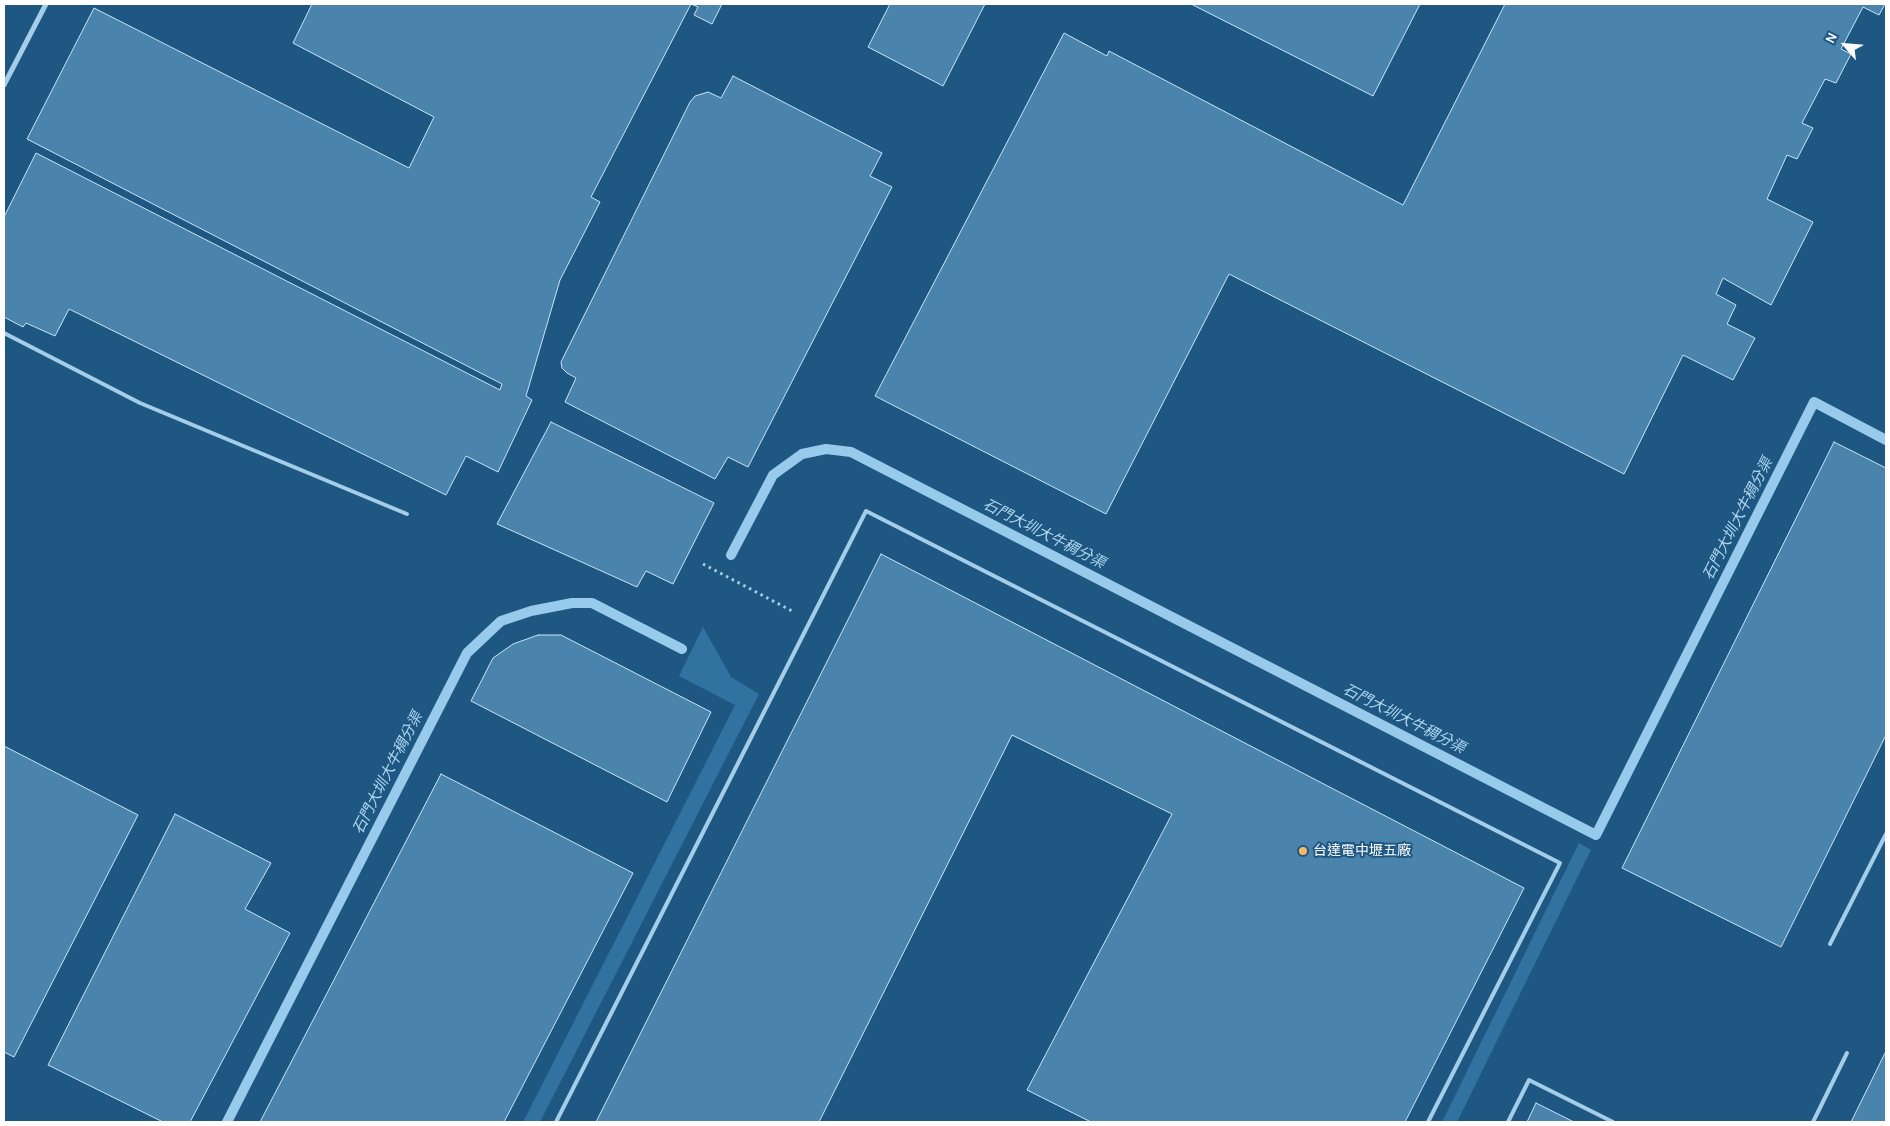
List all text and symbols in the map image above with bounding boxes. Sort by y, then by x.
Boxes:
north arrow [1820,20,1870,70]
text: N [1821,30,1841,46]
water label: 石門大圳大牛稠分渠 [1699,455,1777,583]
water label: 石門大圳大牛稠分渠 [980,495,1108,573]
water label: 石門大圳大牛稠分渠 [1340,680,1468,758]
water label: 石門大圳大牛稠分渠 [349,709,427,837]
place label: 台達電中壢五廠 [1313,843,1411,859]
marker: 台達電中壢五廠 [1297,845,1309,857]

